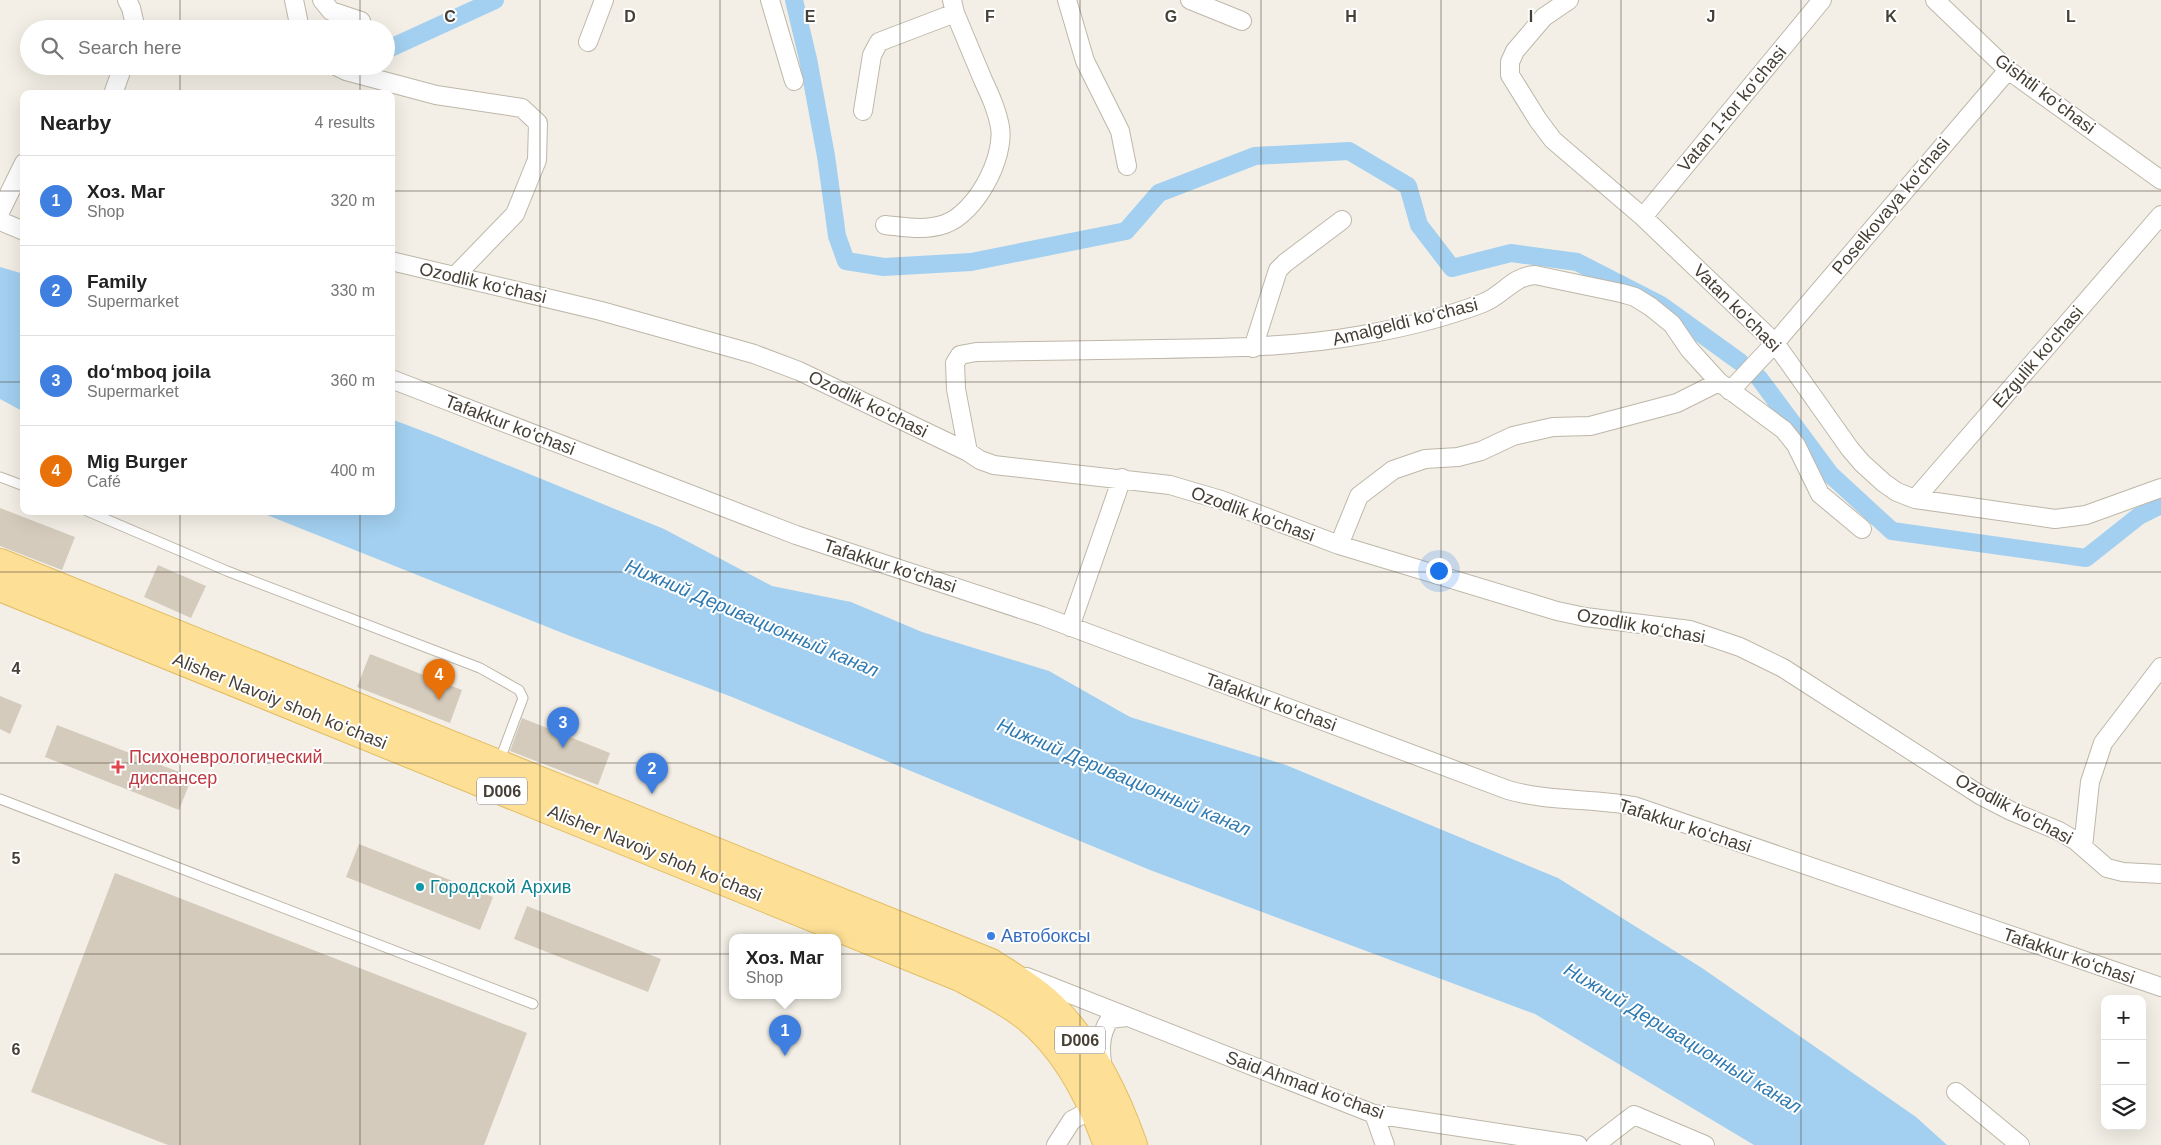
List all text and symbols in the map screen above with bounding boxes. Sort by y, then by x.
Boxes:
text: C [444,8,456,25]
text: D [624,8,636,25]
text: E [805,8,816,25]
text: F [985,8,995,25]
text: G [1165,8,1177,25]
text: H [1345,8,1357,25]
text: I [1529,8,1533,25]
text: J [1707,8,1715,25]
text: K [1885,8,1897,25]
text: L [2066,8,2076,25]
search box [20,20,395,75]
icon: search [38,34,66,62]
text: Search here [78,37,182,58]
street label: Vatan 1-tor ko‘chasi [1674,42,1790,176]
street label: Gishtli ko‘chasi [1991,50,2099,138]
text: Nearby [40,111,111,134]
text: 4 results [315,114,375,131]
street label: Poselkovaya ko‘chasi [1828,134,1954,278]
text: Хоз. Маг [87,181,165,202]
text: 1 [52,192,60,209]
text: 320 m [331,192,375,209]
text: Shop [87,203,124,220]
street label: Ozodlik ko‘chasi [417,259,549,307]
street label: Vatan ko'chasi [1689,260,1785,356]
text: Family [87,271,147,292]
text: 2 [52,282,60,299]
text: 330 m [331,282,375,299]
text: Supermarket [87,293,179,310]
street label: Amalgeldi ko‘chasi [1330,294,1480,350]
street label: Ezgulik ko'chasi [1989,302,2087,412]
text: doʻmboq joila [87,361,211,382]
street label: Ozodlik ko‘chasi [805,367,931,441]
text: 3 [52,372,60,389]
text: 360 m [331,372,375,389]
text: Supermarket [87,383,179,400]
street label: Tafakkur ko‘chasi [442,391,578,459]
text: Mig Burger [87,451,187,472]
text: 4 [52,462,60,479]
text: 400 m [331,462,375,479]
text: Café [87,473,121,490]
street label: Ozodlik ko‘chasi [1188,482,1318,546]
street label: Tafakkur ko‘chasi [821,535,959,597]
water label: Нижний Деривационный канал [622,555,882,681]
your location [1426,558,1452,584]
street label: Ozodlik ko‘chasi [1575,605,1707,647]
street label: Alisher Navoiy shoh koʻchasi [170,649,390,753]
pin: 4 [423,659,455,700]
text: 4 [12,660,21,677]
street label: Tafakkur ko‘chasi [1203,669,1339,735]
pin: 3 [547,707,579,748]
water label: Нижний Деривационный канал [994,714,1254,840]
place label: Психоневрологический диспансер [129,747,323,788]
pin: 2 [636,753,668,794]
marker: Психоневрологический диспансер [111,760,125,774]
street label: Ozodlik ko‘chasi [1952,770,2076,848]
road number: D006 [477,778,527,804]
street label: Tafakkur ko‘chasi [1616,795,1754,857]
street label: Alisher Navoiy shoh koʻchasi [545,801,765,905]
text: 5 [12,850,21,867]
place label: Городской Архив [430,877,571,897]
marker: Городской Архив [414,881,426,893]
street label: Tafakkur ko‘chasi [2000,924,2138,988]
place label: Автобоксы [1001,926,1091,946]
marker: Автобоксы [985,930,997,942]
popup [729,934,841,999]
text: Хоз. Маг [746,947,824,968]
water label: Нижний Деривационный канал [1561,959,1806,1117]
text: Shop [746,969,783,986]
map controls [2101,995,2146,1130]
button: + [2101,995,2146,1040]
pin: 1 [769,1015,801,1056]
road number: D006 [1055,1026,1105,1054]
button: − [2101,1040,2146,1085]
text: 6 [12,1041,21,1058]
street label: Said Ahmad ko‘chasi [1223,1047,1387,1123]
button: layers [2101,1085,2146,1130]

